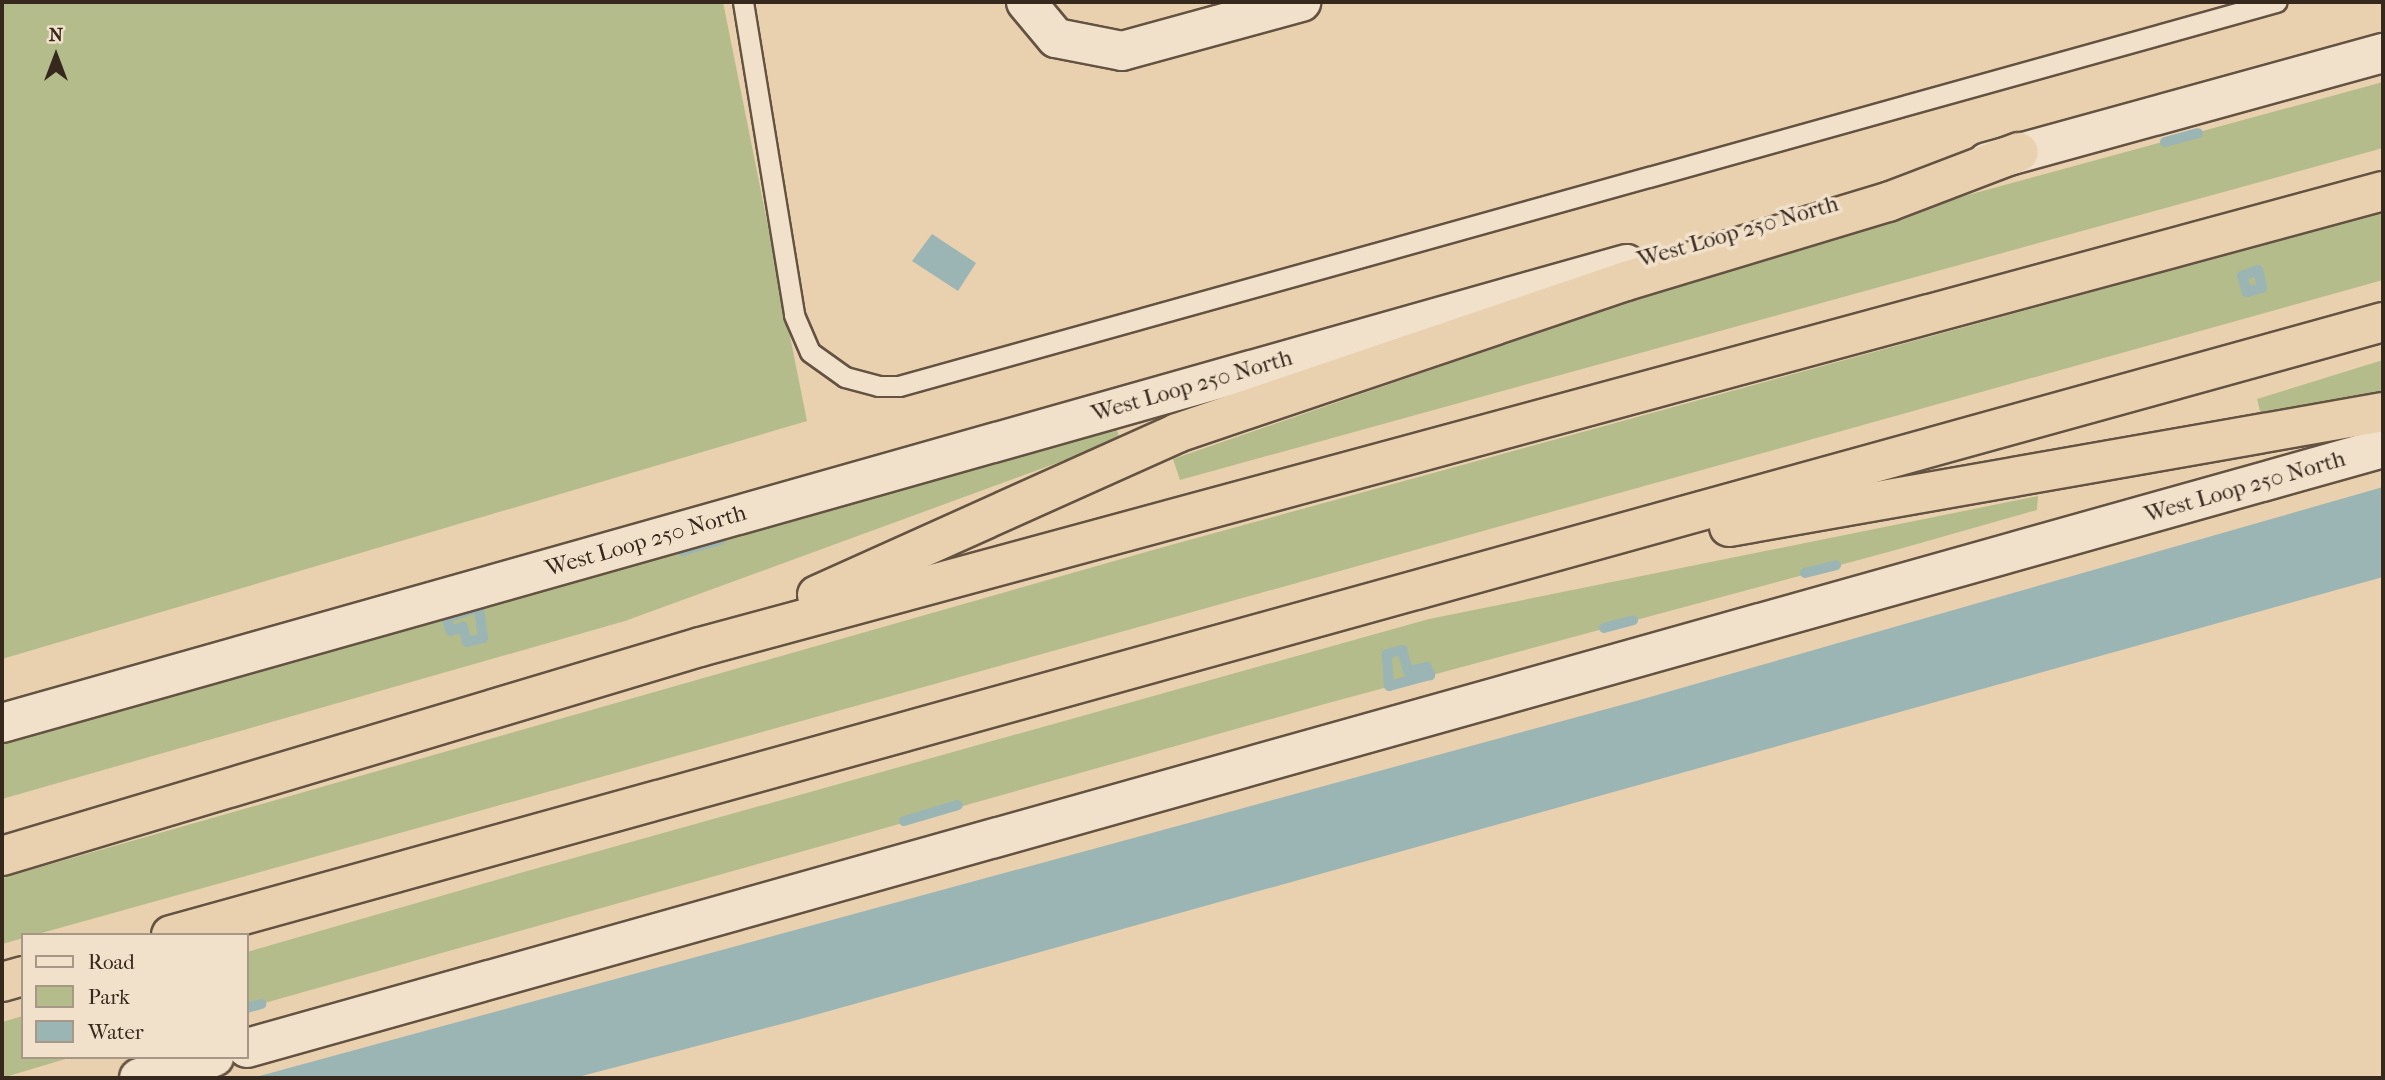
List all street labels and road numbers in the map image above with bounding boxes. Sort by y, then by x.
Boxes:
street label: West Loop 250 North [1634,190,1842,274]
street label: West Loop 250 North [1088,344,1296,428]
street label: West Loop 250 North [2141,445,2349,529]
street label: West Loop 250 North [542,499,750,583]

